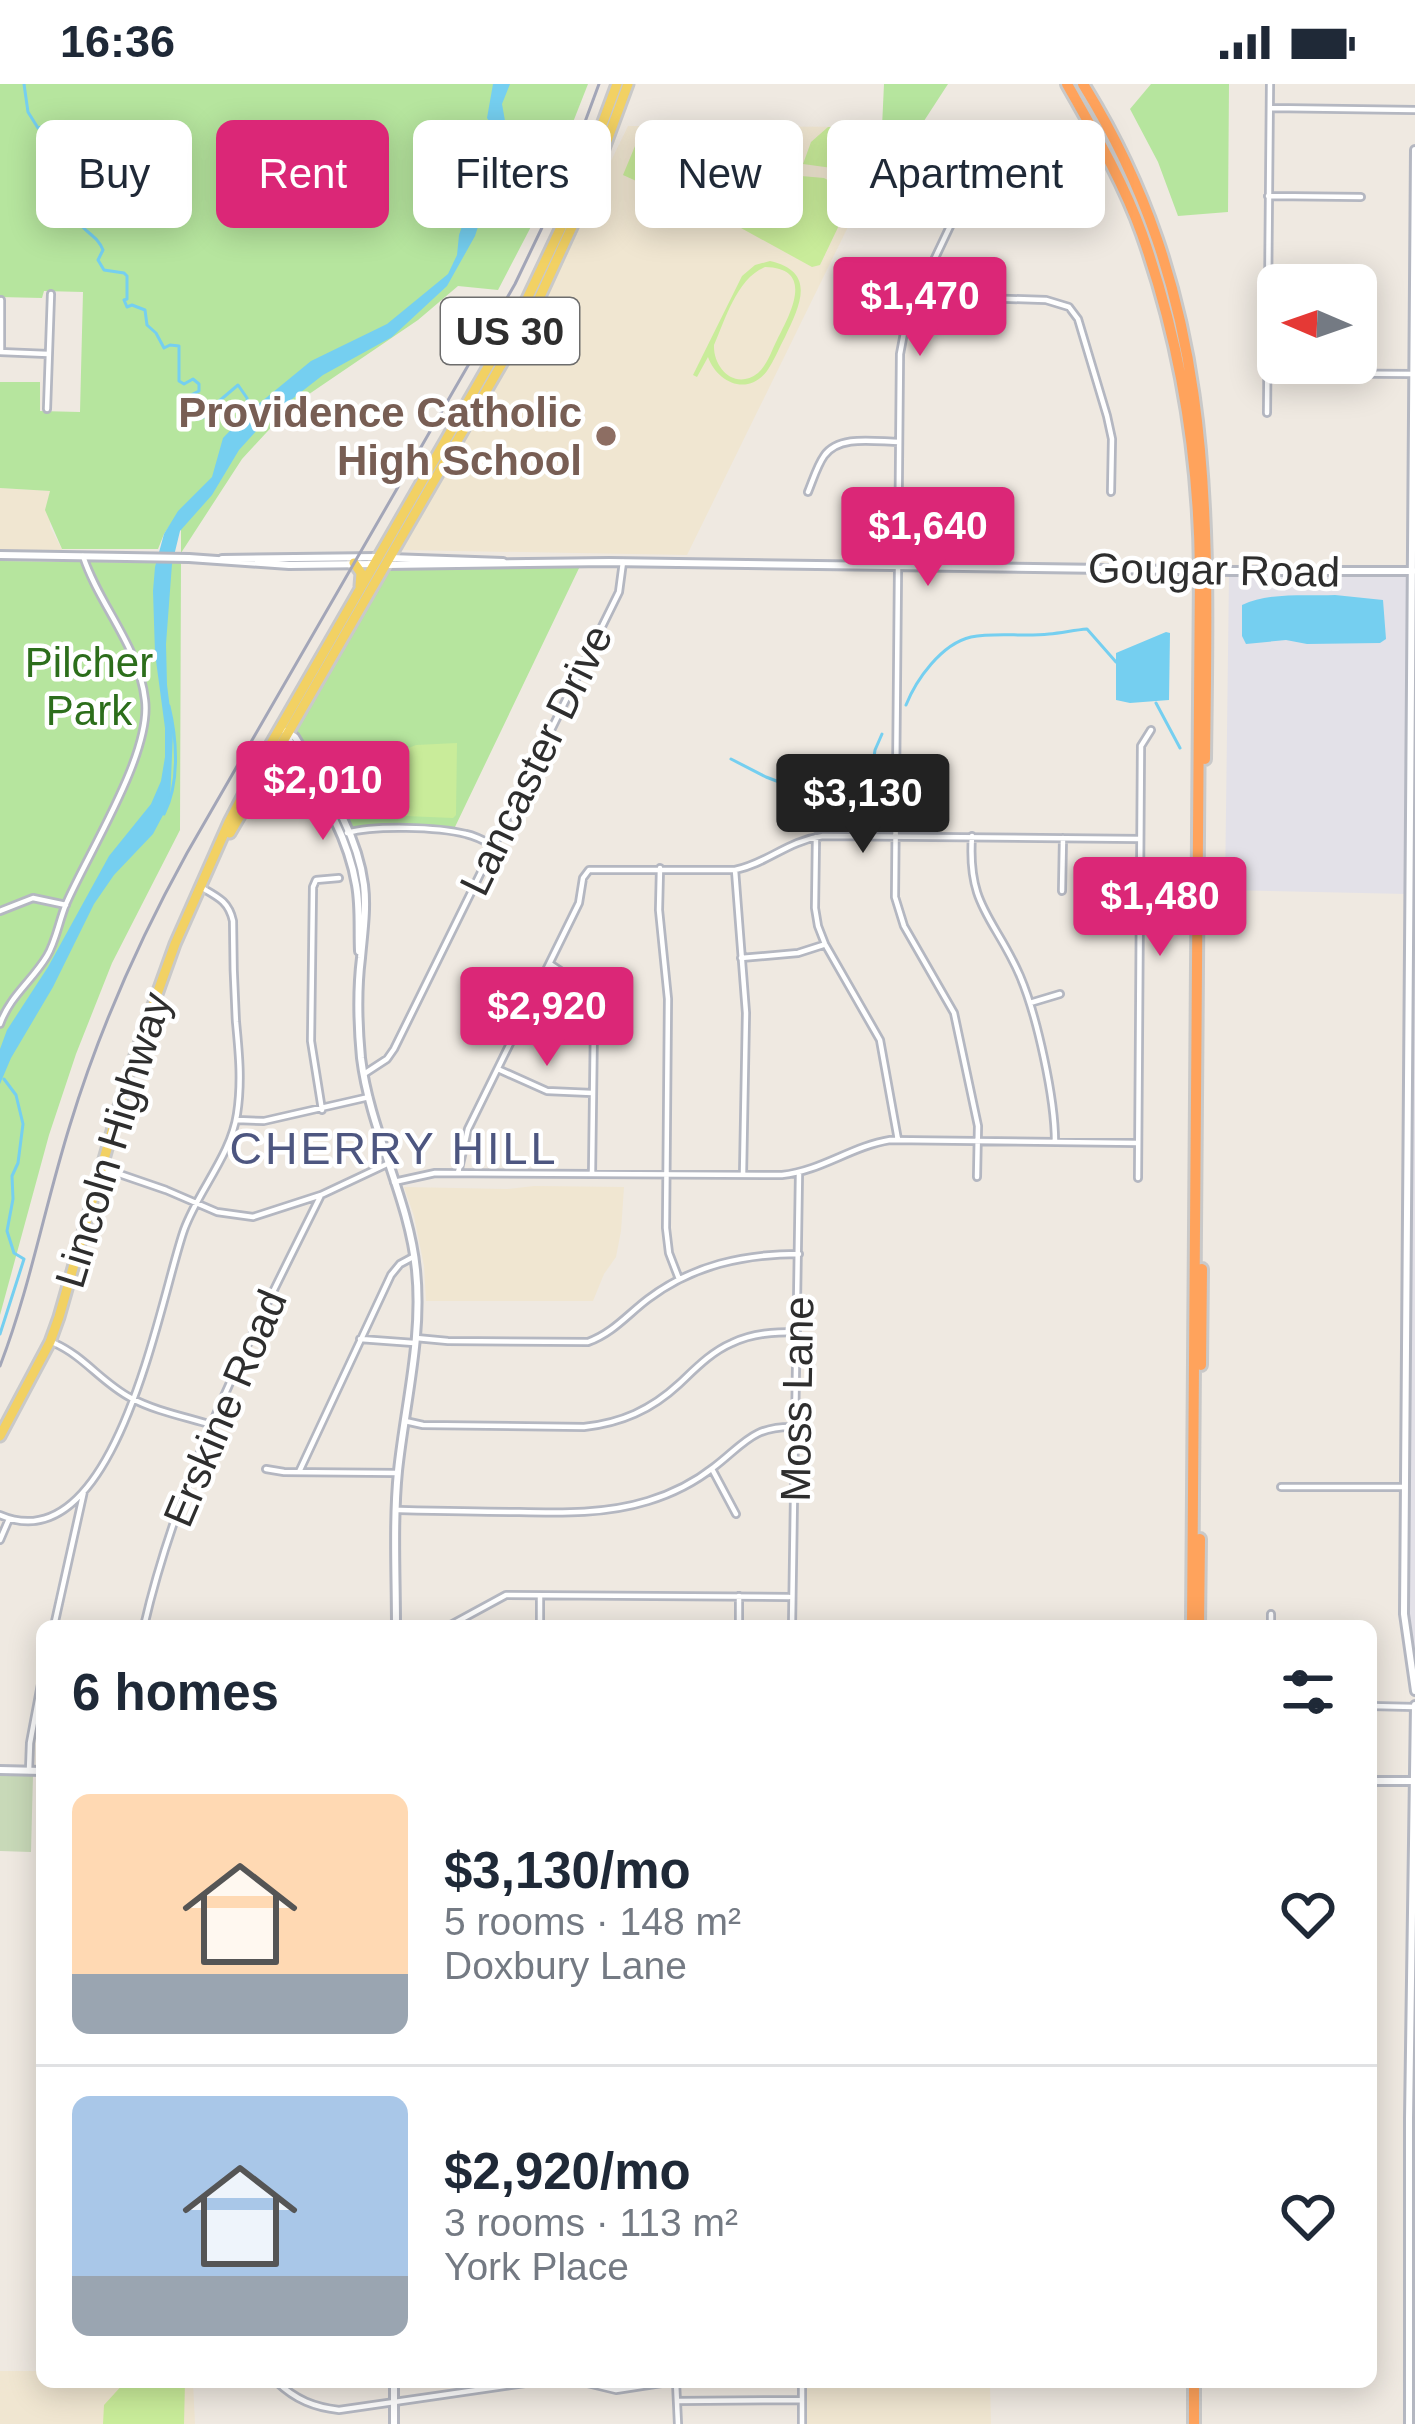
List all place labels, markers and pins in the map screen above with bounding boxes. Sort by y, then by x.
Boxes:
pin: $1,470 [822,257,1018,359]
place label: Providence Catholic High School [178,389,582,484]
marker: Providence Catholic High School [593,423,619,449]
pin: $1,640 [830,487,1026,589]
pin: $2,010 [225,741,421,843]
pin: $3,130 [765,754,961,856]
pin: $1,480 [1062,857,1258,959]
pin: $2,920 [449,967,645,1069]

